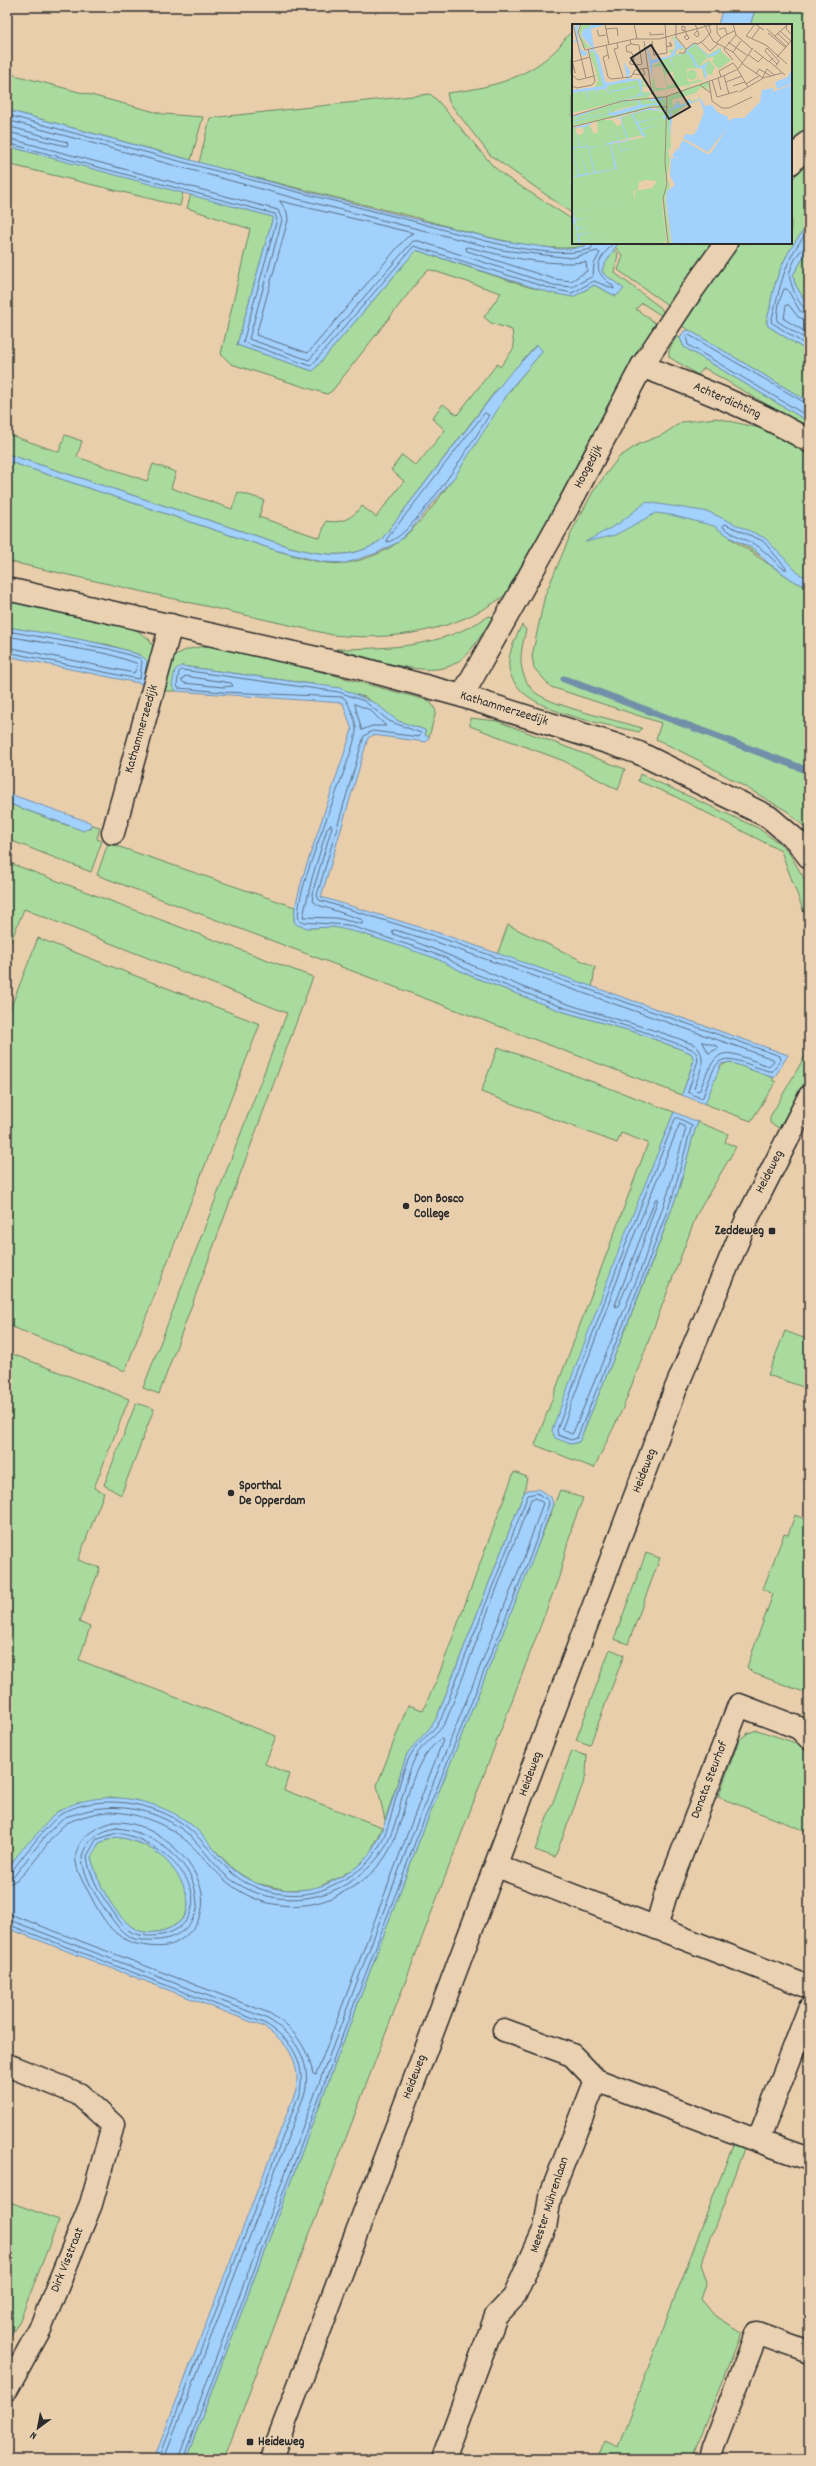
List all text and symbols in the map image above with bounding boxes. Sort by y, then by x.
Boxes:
inset map [572,24,792,244]
street label: Achterdichting [690,378,764,424]
street label: Hoogedijk [570,442,608,492]
street label: Kathammerzeedijk [120,683,164,775]
street label: Kathammerzeedijk [458,687,550,731]
street label: Heideweg [751,1147,789,1197]
place label: Don Bosco College [414,1190,464,1224]
marker: Don Bosco College [401,1201,411,1211]
place label: Zeddeweg [715,1222,764,1241]
marker: Zeddeweg [767,1226,777,1236]
street label: Heideweg [628,1446,662,1496]
place label: Sporthal De Opperdam [239,1477,306,1511]
marker: Sporthal De Opperdam [226,1488,236,1498]
street label: Donata Steurhof [687,1738,734,1821]
street label: Heideweg [514,1749,548,1799]
street label: Heideweg [398,2052,432,2102]
street label: Meester Mührenlaan [526,2155,574,2255]
street label: Dirk Visstraat [46,2225,90,2295]
north arrow [18,2408,58,2448]
text: N [27,2426,40,2443]
place label: Heideweg [258,2433,305,2452]
marker: Heideweg [245,2437,255,2447]

